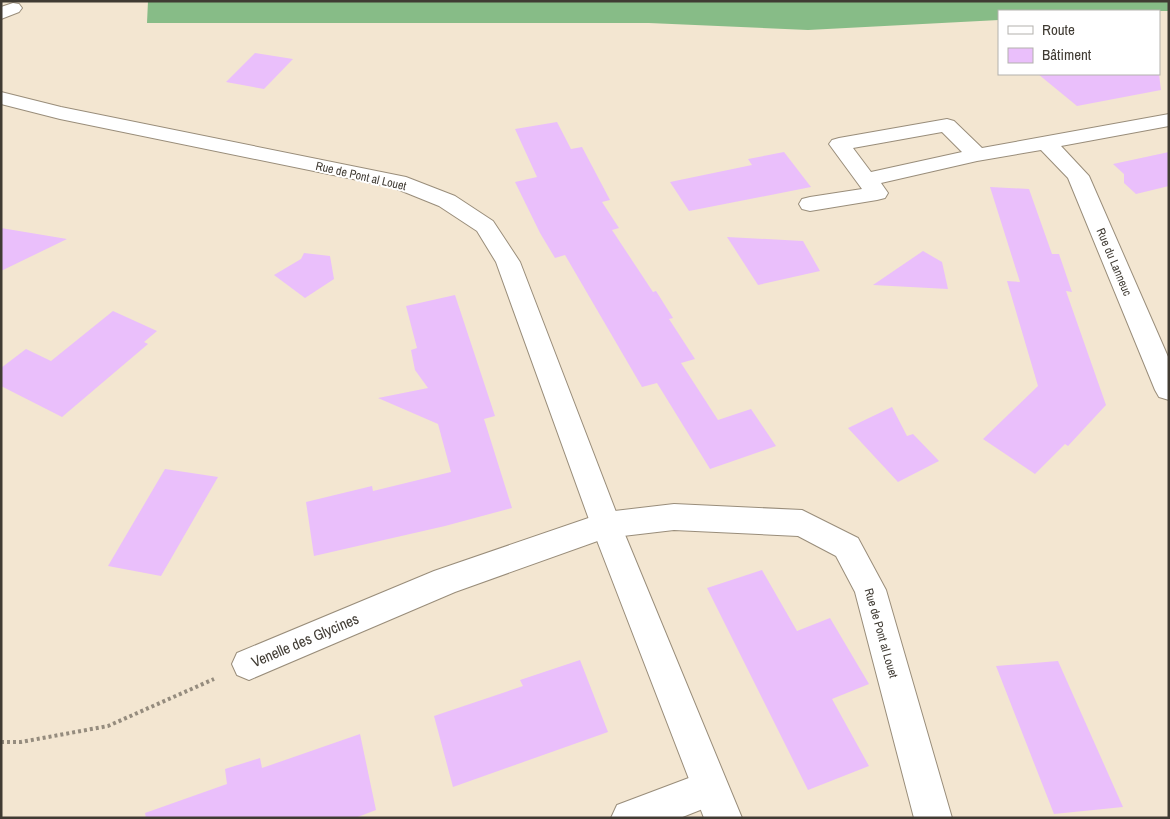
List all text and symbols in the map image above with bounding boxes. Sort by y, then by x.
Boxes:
legend [998,10,1160,75]
text: Route [1042,19,1075,40]
text: Bâtiment [1042,44,1092,65]
street label: Rue de Pont al Louet [314,158,408,194]
street label: Rue du Lanneuc [1093,226,1136,298]
street label: Rue de Pont al Louet [861,586,902,680]
street label: Venelle des Glycines [248,608,362,672]

